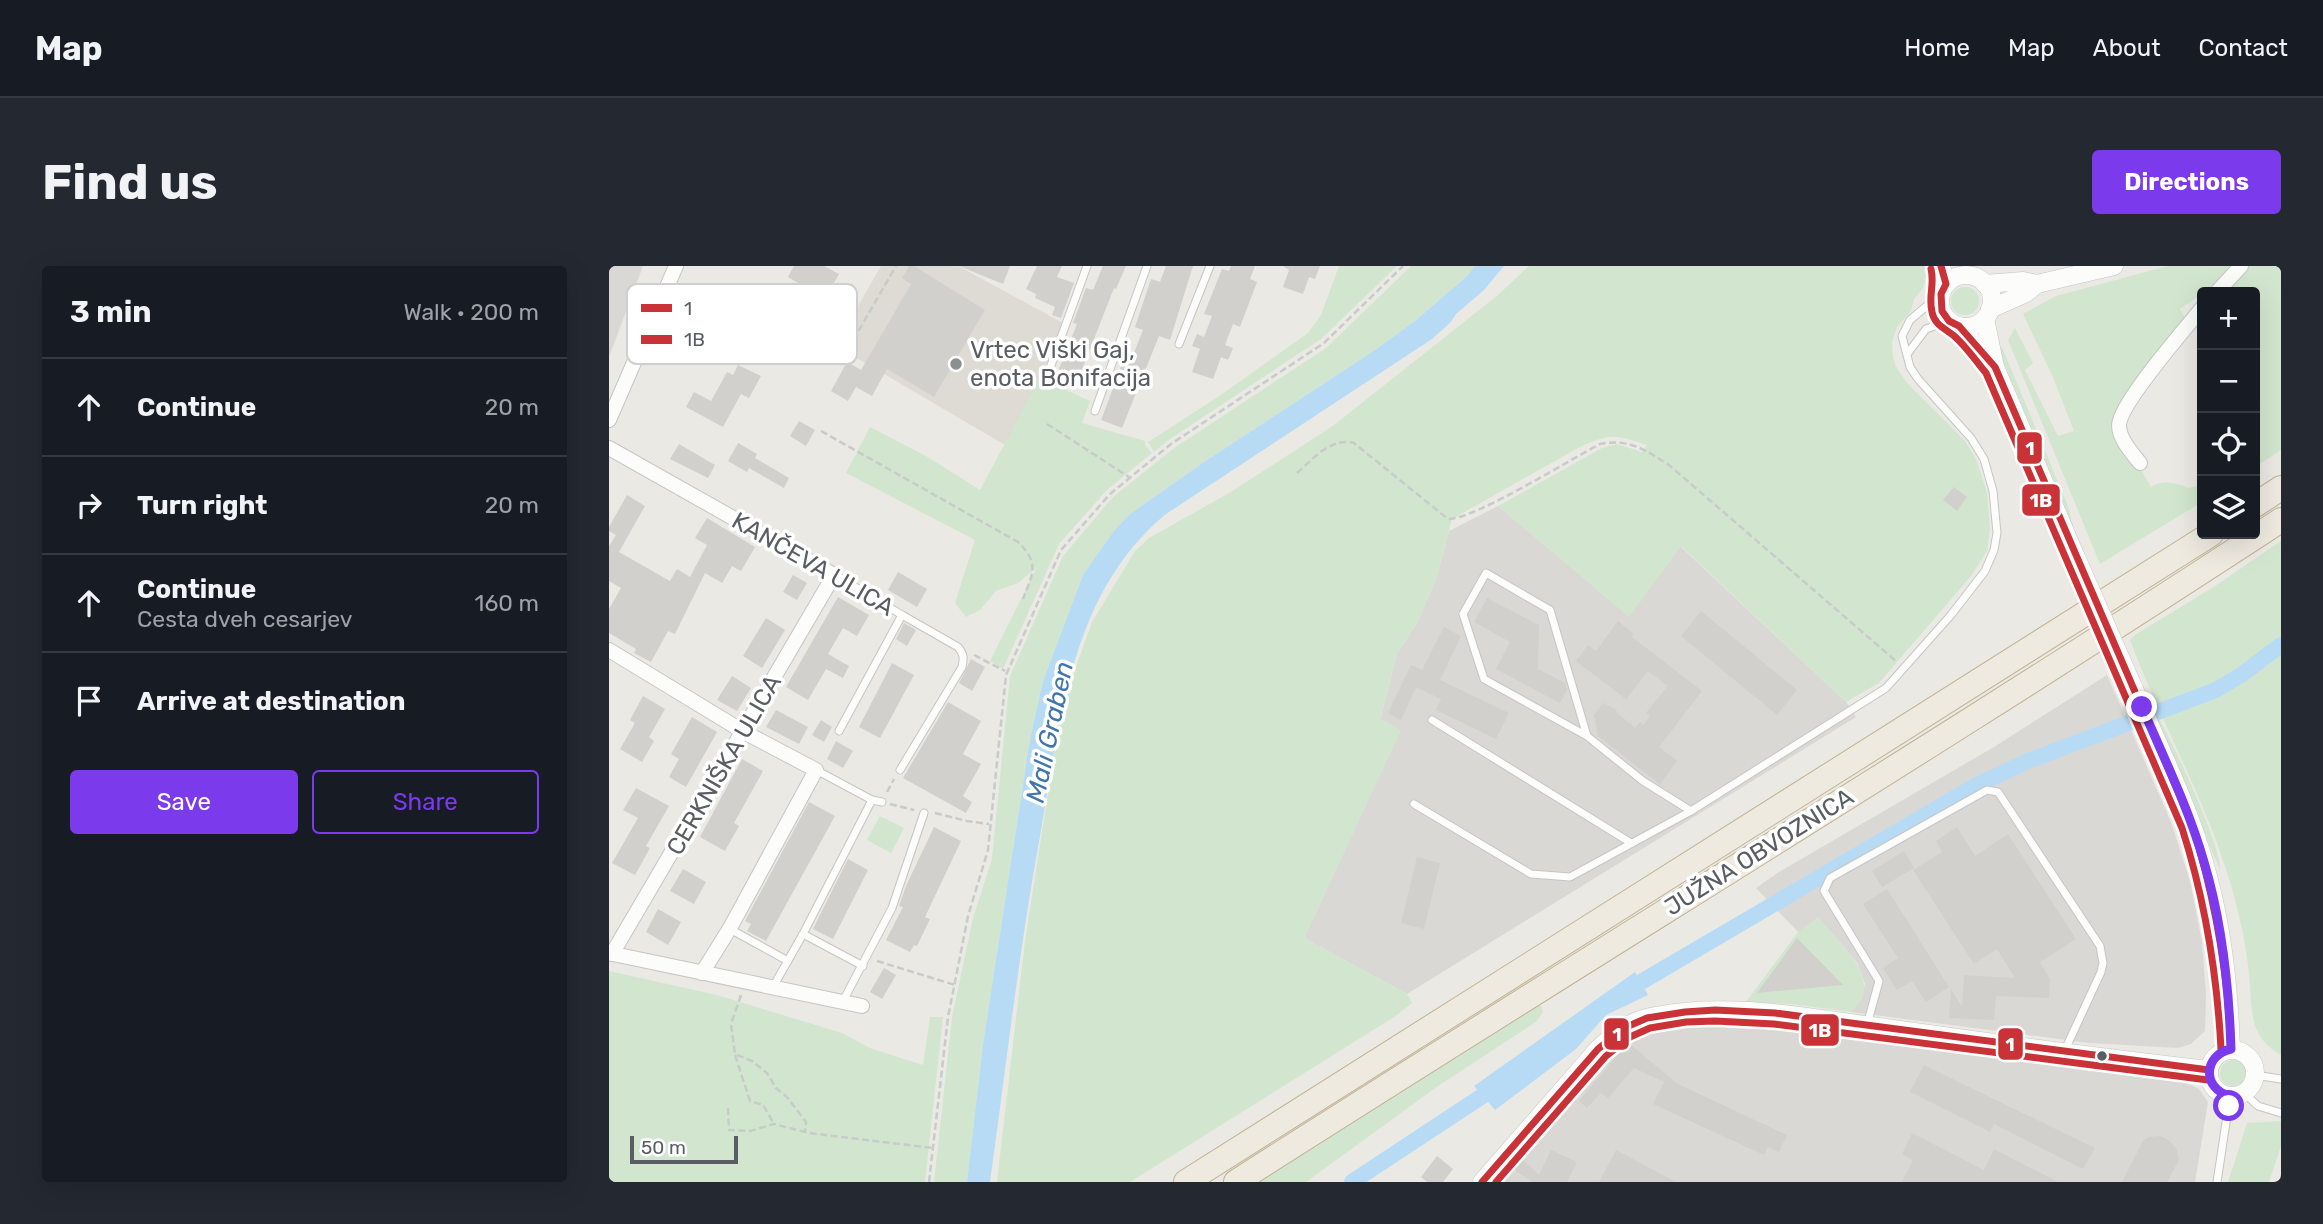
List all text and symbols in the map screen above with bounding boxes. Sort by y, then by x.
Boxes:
text: Map [35,29,103,68]
text: Home [1904,34,1970,62]
text: Map [2008,34,2055,62]
text: About [2093,34,2161,62]
text: Contact [2199,34,2288,62]
button: Directions [2092,150,2281,214]
text: Find us [42,153,218,211]
legend [627,284,857,364]
map controls [2197,287,2260,539]
button: + [2197,287,2260,350]
text: 3 min [70,294,152,330]
text: 1 [684,297,692,320]
text: Walk · 200 m [404,298,539,326]
text: 1B [684,328,705,351]
place label: Vrtec Viški Gaj, enota Bonifacija [970,336,1151,392]
button: − [2197,350,2260,413]
marker: Vrtec Viški Gaj, enota Bonifacija [948,356,964,372]
icon: ahead [70,388,108,426]
text: Continue [137,392,256,423]
text: 20 m [485,393,539,421]
button: locate [2197,413,2260,476]
line badge: 1 [2016,431,2043,465]
text: 1 [2025,437,2035,460]
button: layers [2197,476,2260,539]
line badge: 1B [2021,483,2061,517]
icon: right [70,486,108,524]
text: 1B [2030,489,2052,512]
text: Turn right [137,490,267,521]
text: 20 m [485,491,539,519]
street label: KANČEVA ULICA [727,506,899,622]
text: Continue [137,574,256,605]
icon: ahead [70,584,108,622]
text: 160 m [475,589,539,617]
text: Cesta dveh cesarjev [137,605,353,633]
water label: Mali Graben [1020,658,1080,806]
street label: CERKNIŠKA ULICA [661,670,787,860]
icon: arrive [70,682,108,720]
text: Arrive at destination [137,686,405,717]
route end [2126,691,2157,722]
button: Save [70,770,298,834]
button: Share [312,770,539,834]
street label: JUŽNA OBVOZNICA [1659,783,1859,921]
line badge: 1B [1800,1013,1840,1047]
line badge: 1 [1603,1017,1630,1051]
text: 1B [1809,1019,1831,1042]
text: 1 [1612,1023,1622,1046]
line badge: 1 [1997,1027,2024,1061]
text: 1 [2005,1033,2015,1056]
unlabelled marker [2095,1049,2109,1063]
route start [2213,1090,2244,1121]
scale bar [630,1133,739,1165]
text: 50 m [641,1136,686,1159]

